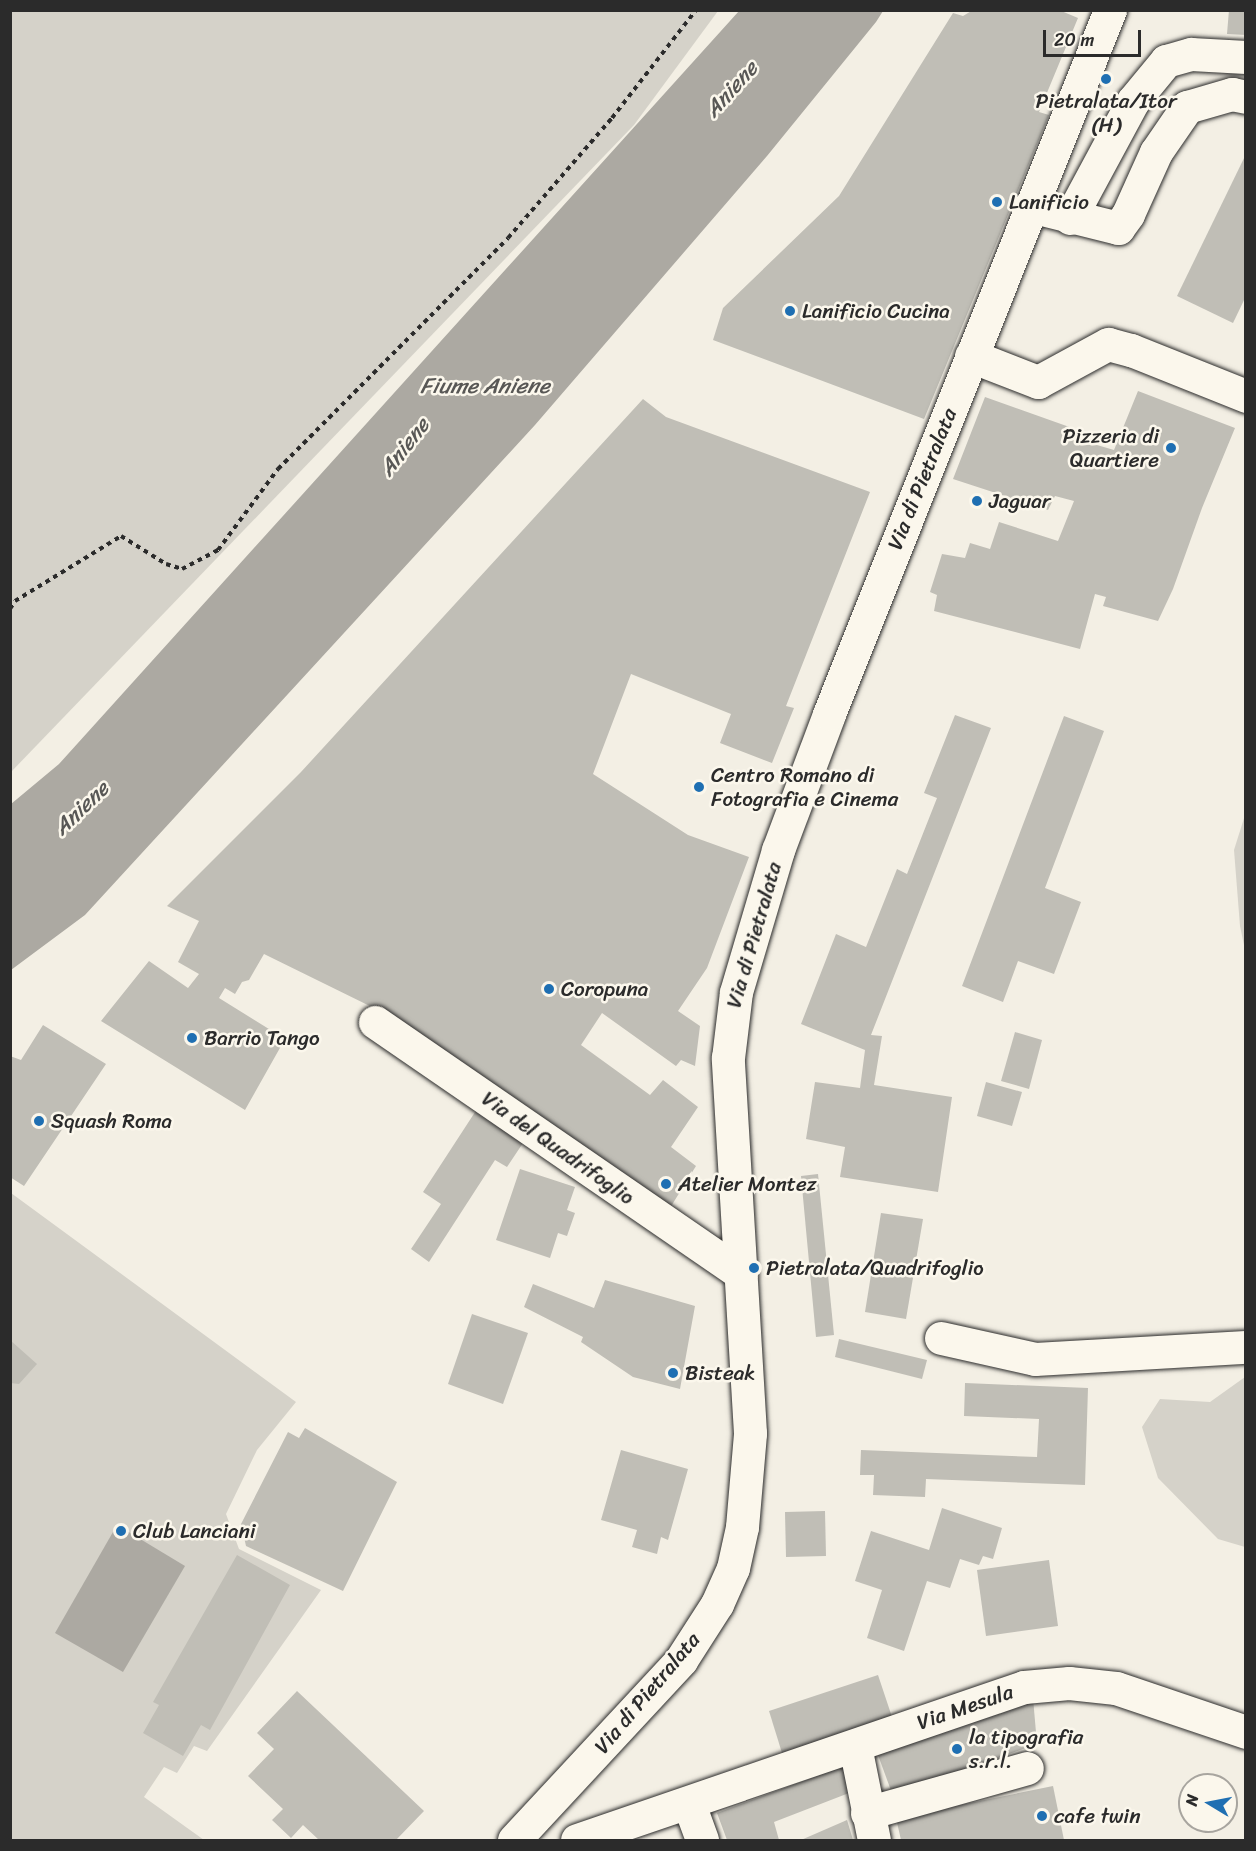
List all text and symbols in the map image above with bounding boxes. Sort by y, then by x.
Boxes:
scale bar [1046,18,1144,56]
text: 20 m [1054,24,1094,56]
water label: Aniene [699,56,763,122]
marker: Pietralata/Itor (H) [1099,72,1113,86]
place label: Pietralata/Itor (H) [1035,88,1177,138]
place label: Lanificio [1009,189,1089,215]
marker: Lanificio [990,195,1004,209]
place label: Lanificio Cucina [802,298,950,324]
marker: Lanificio Cucina [783,304,797,318]
water label: Fiume Aniene [420,373,550,399]
street label: Via di Pietralata [882,405,962,553]
water label: Aniene [373,413,435,481]
place label: Pizzeria di Quartiere [1062,423,1159,473]
marker: Pizzeria di Quartiere [1164,441,1178,455]
place label: Jaguar [989,488,1050,514]
marker: Jaguar [970,494,984,508]
place label: Centro Romano di Fotografia e Cinema [711,762,898,812]
water label: Aniene [48,776,114,840]
marker: Centro Romano di Fotografia e Cinema [692,780,706,794]
street label: Via di Pietralata [721,859,787,1011]
place label: Coropuna [561,976,648,1002]
marker: Coropuna [542,982,556,996]
place label: Barrio Tango [204,1025,320,1051]
marker: Barrio Tango [185,1031,199,1045]
street label: Via del Quadrifoglio [477,1086,639,1210]
place label: Squash Roma [51,1108,172,1134]
marker: Squash Roma [32,1114,46,1128]
place label: Atelier Montez [678,1171,817,1197]
marker: Atelier Montez [659,1177,673,1191]
place label: Pietralata/Quadrifoglio [766,1255,984,1281]
marker: Pietralata/Quadrifoglio [747,1261,761,1275]
place label: Bisteak [685,1360,755,1386]
marker: Bisteak [666,1366,680,1380]
place label: Club Lanciani [133,1518,256,1544]
marker: Club Lanciani [114,1524,128,1538]
street label: Via di Pietralata [589,1627,705,1759]
street label: Via Mesula [914,1679,1016,1735]
place label: la tipografia s.r.l. [969,1724,1084,1774]
marker: la tipografia s.r.l. [950,1742,964,1756]
north arrow [1178,1773,1238,1833]
text: N [1177,1792,1207,1808]
place label: cafe twin [1054,1803,1141,1829]
marker: cafe twin [1035,1809,1049,1823]

